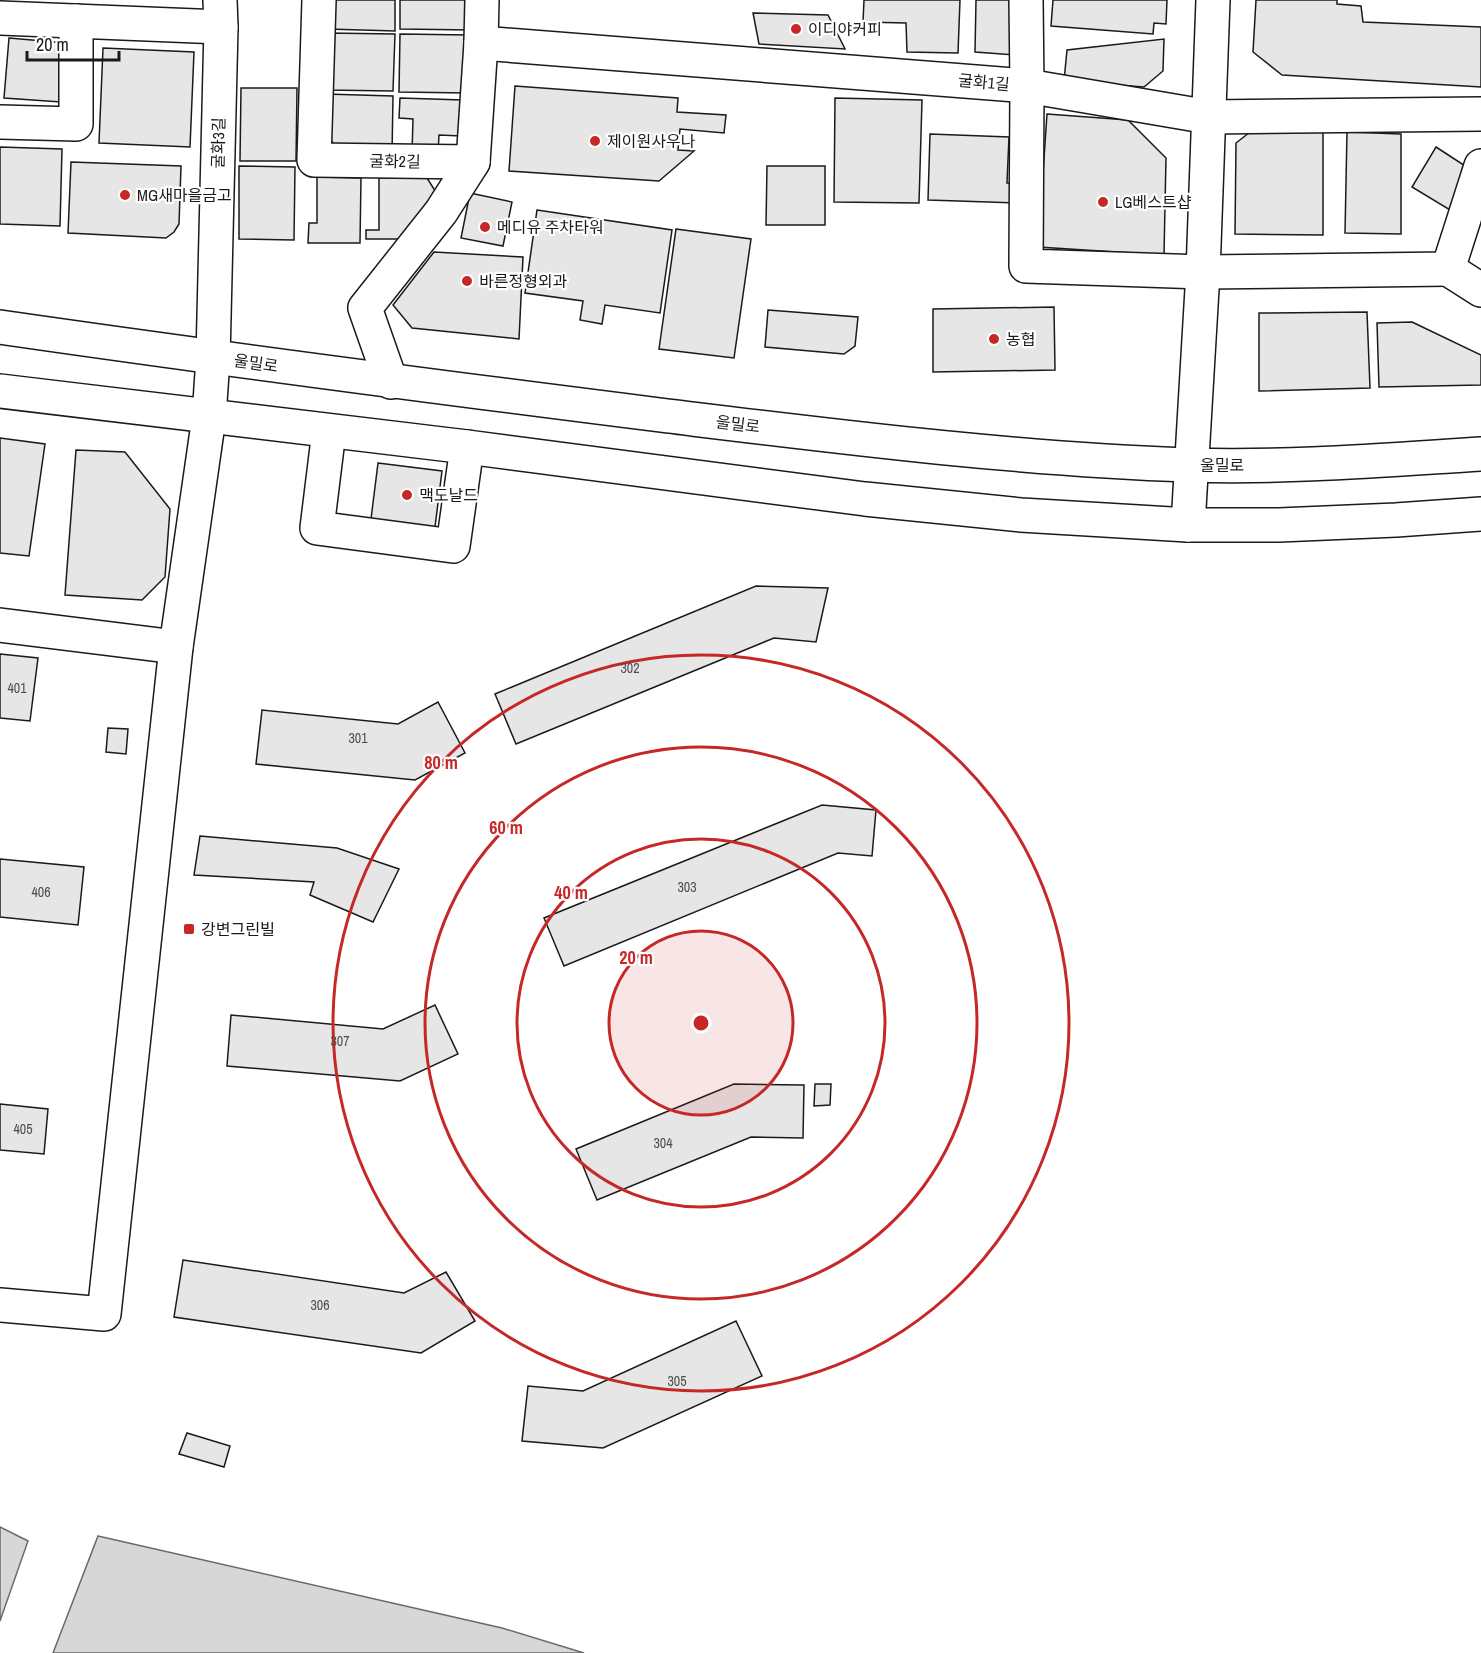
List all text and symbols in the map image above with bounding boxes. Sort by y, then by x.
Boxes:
place label: 이디야커피 [808,18,882,40]
marker: 이디야커피 [789,22,803,36]
scale bar [27,24,118,62]
text: 20 m [36,32,69,57]
street label: 굴화1길 [957,69,1011,95]
street label: 굴화3길 [207,117,229,169]
place label: 제이원사우나 [607,130,696,152]
marker: 제이원사우나 [588,134,602,148]
street label: 굴화2길 [369,150,421,172]
place label: MG새마을금고 [137,184,232,206]
marker: MG새마을금고 [118,188,132,202]
place label: LG베스트샵 [1115,191,1192,213]
marker: LG베스트샵 [1096,195,1110,209]
place label: 메디유 주차타워 [497,216,604,238]
marker: 메디유 주차타워 [478,220,492,234]
place label: 바른정형외과 [479,270,568,292]
marker: 바른정형외과 [460,274,474,288]
place label: 농협 [1006,328,1035,350]
marker: 농협 [987,332,1001,346]
street label: 울밀로 [233,349,280,377]
street label: 울밀로 [715,410,762,438]
street label: 울밀로 [1200,454,1244,476]
place label: 맥도날드 [419,484,478,506]
marker: 맥도날드 [400,488,414,502]
house number: 302 [620,659,640,677]
house number: 401 [7,679,27,697]
house number: 301 [348,729,368,747]
text: 80 m [424,750,458,775]
text: 60 m [489,815,523,840]
house number: 303 [677,878,697,896]
text: 40 m [554,880,588,905]
house number: 406 [31,883,51,901]
place label: 강변그린빌 [201,918,275,940]
marker: 강변그린빌 [182,922,196,936]
text: 20 m [619,945,653,970]
centre of rings [691,1013,711,1033]
house number: 307 [330,1032,350,1050]
house number: 405 [13,1120,33,1138]
house number: 304 [653,1134,673,1152]
house number: 306 [310,1296,330,1314]
house number: 305 [667,1372,687,1390]

